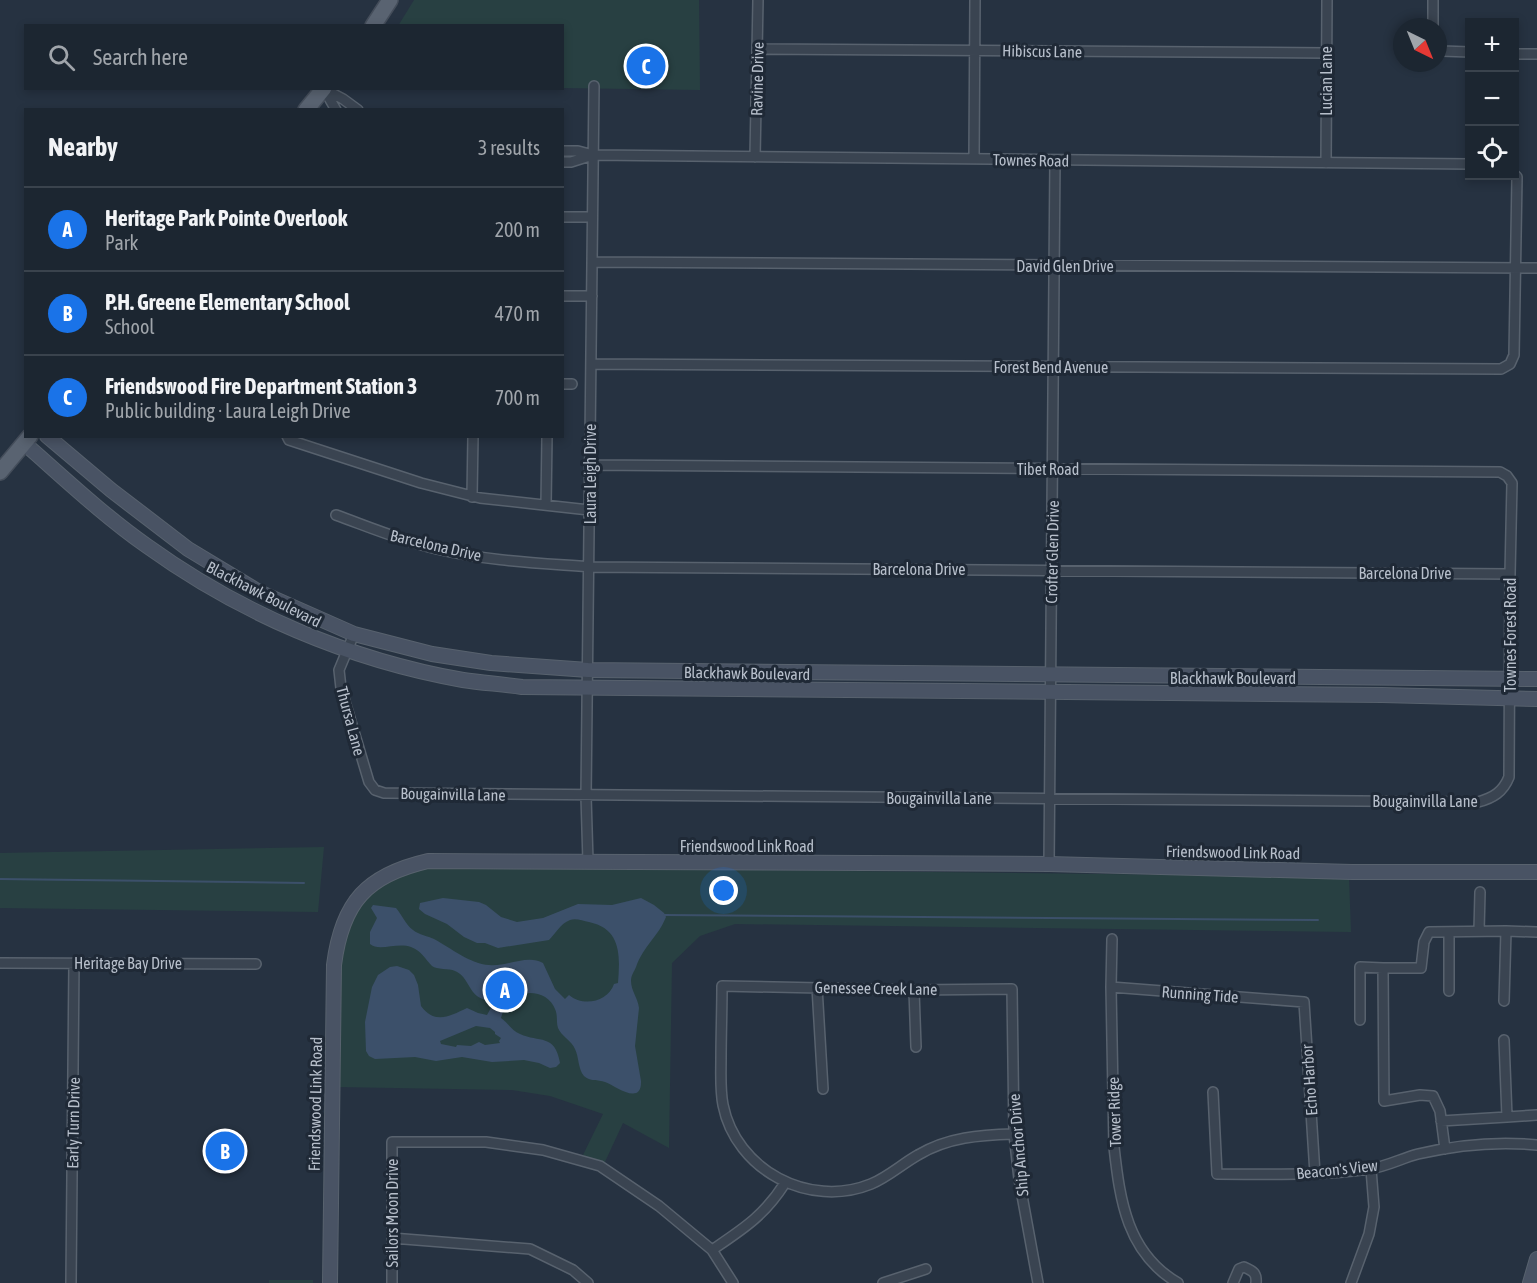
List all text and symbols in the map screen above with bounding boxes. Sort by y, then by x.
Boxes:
north arrow [1393,18,1447,72]
map controls [1465,18,1519,180]
button: + [1465,18,1519,72]
search box [24,24,564,90]
icon: search [45,41,78,74]
street label: Hibiscus Lane [1002,41,1082,61]
street label: Ravine Drive [747,42,767,116]
text: Search here [93,44,188,70]
pin: C [626,44,666,88]
street label: Lucian Lane [1317,46,1335,116]
button: − [1465,72,1519,126]
button: locate [1465,126,1519,180]
text: Nearby [48,132,118,162]
text: 3 results [478,136,540,159]
street label: Townes Road [993,150,1069,170]
text: Heritage Park Pointe Overlook [105,205,348,231]
text: A [63,218,72,241]
text: 200 m [495,218,540,241]
text: Park [105,231,138,254]
street label: David Glen Drive [1016,257,1114,275]
text: P.H. Greene Elementary School [105,289,350,315]
text: B [63,302,72,325]
text: 470 m [495,302,540,325]
text: School [105,315,155,338]
street label: Forest Bend Avenue [994,358,1108,376]
text: Friendswood Fire Department Station 3 [105,373,417,399]
text: C [63,386,72,409]
text: 700 m [495,386,540,409]
text: Public building · Laura Leigh Drive [105,399,350,422]
street label: Laura Leigh Drive [581,424,600,524]
street label: Tibet Road [1017,460,1079,478]
street label: Crofter Glen Drive [1042,500,1062,604]
street label: Barcelona Drive [389,526,483,564]
street label: Blackhawk Boulevard [204,557,324,631]
street label: Barcelona Drive [873,560,965,578]
street label: Barcelona Drive [1359,564,1451,582]
street label: Townes Forest Road [1501,578,1519,692]
street label: Blackhawk Boulevard [684,663,810,683]
street label: Blackhawk Boulevard [1170,669,1296,687]
street label: Thursa Lane [333,684,369,758]
street label: Bougainvilla Lane [400,784,506,805]
street label: Bougainvilla Lane [886,789,992,808]
street label: Bougainvilla Lane [1372,792,1478,811]
street label: Friendswood Link Road [680,837,814,855]
street label: Friendswood Link Road [1166,842,1300,862]
your location [709,876,738,905]
street label: Heritage Bay Drive [74,954,182,973]
pin: A [486,968,524,1012]
street label: Genessee Creek Lane [814,978,938,998]
street label: Running Tide [1161,982,1239,1007]
street label: Friendswood Link Road [305,1037,325,1171]
street label: Echo Harbor [1298,1043,1320,1116]
street label: Early Turn Drive [63,1077,84,1169]
street label: Tower Ridge [1104,1077,1125,1147]
street label: Ship Anchor Drive [1005,1093,1032,1197]
pin: B [206,1128,244,1174]
street label: Beacon's View [1295,1156,1379,1182]
street label: Sailors Moon Drive [383,1159,401,1267]

